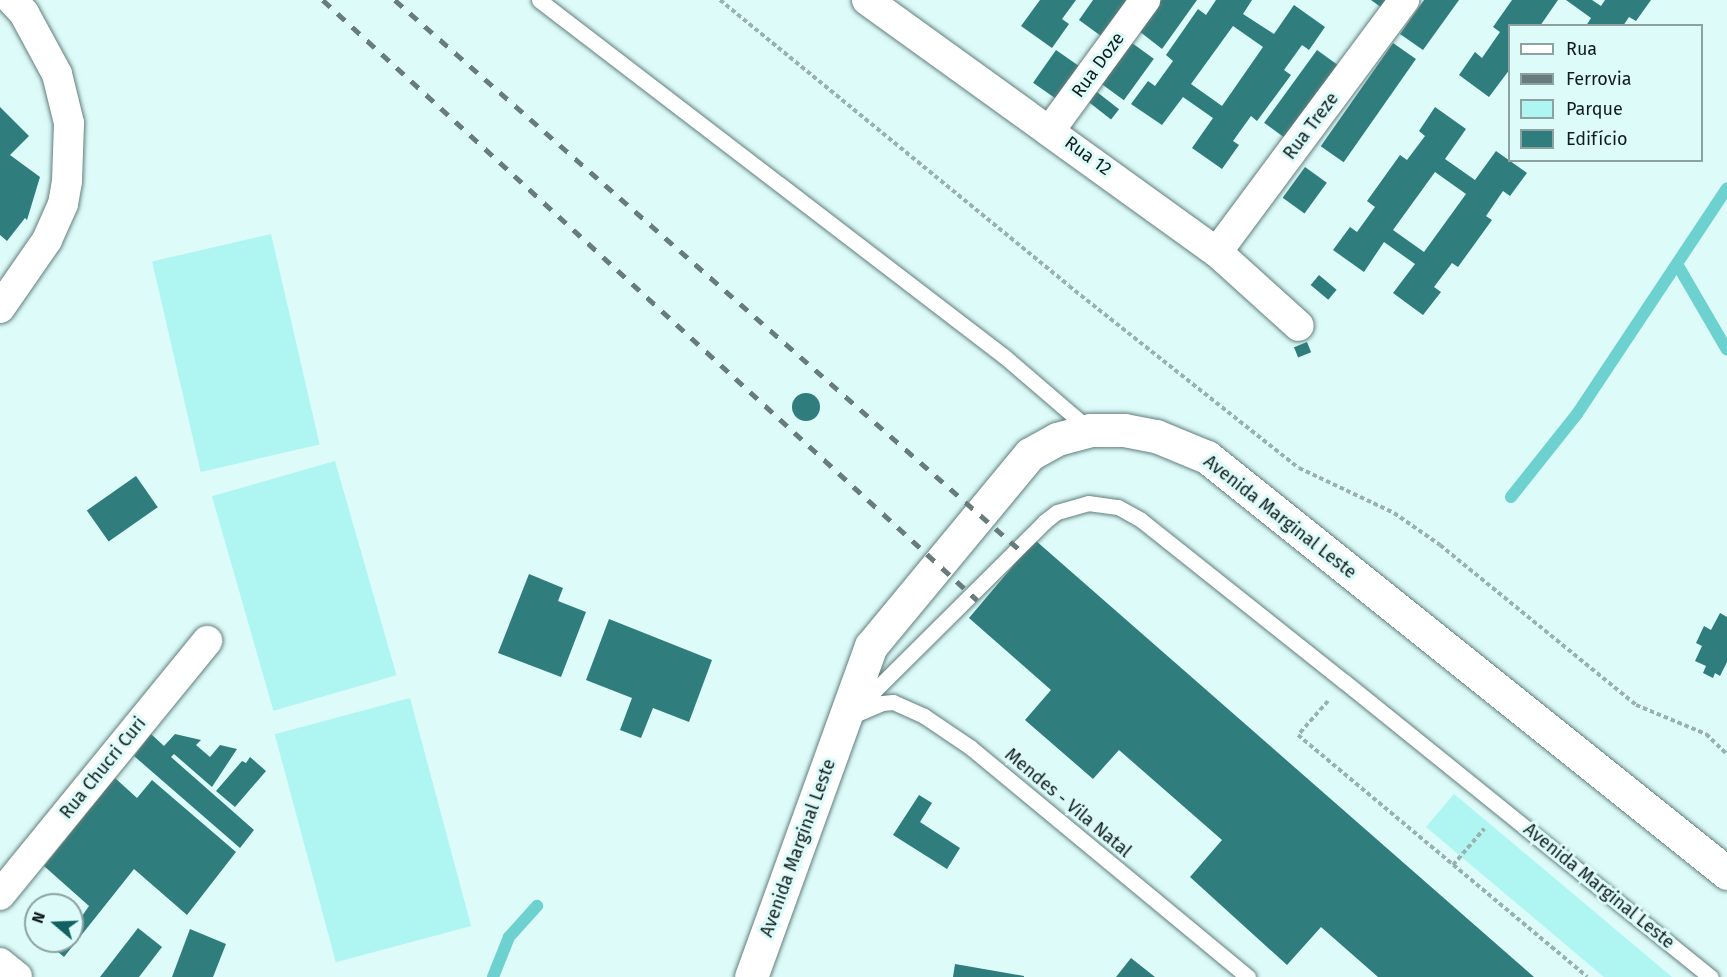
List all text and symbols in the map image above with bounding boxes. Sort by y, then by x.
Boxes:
legend [1508,24,1703,162]
street label: Rua Doze [1067,28,1129,102]
text: Rua [1566,38,1597,60]
text: Ferrovia [1566,68,1632,90]
street label: Rua Treze [1279,88,1343,164]
text: Parque [1566,98,1623,120]
text: Edifício [1566,128,1628,150]
street label: Rua 12 [1060,132,1116,180]
street label: Avenida Marginal Leste [1199,451,1361,583]
street label: Rua Chucri Curi [55,713,151,823]
street label: Mendes - Vila Natal [1000,744,1136,862]
street label: Avenida Marginal Leste [756,756,840,940]
street label: Avenida Marginal Leste [1519,819,1679,953]
north arrow [24,893,84,953]
text: N [28,910,49,926]

